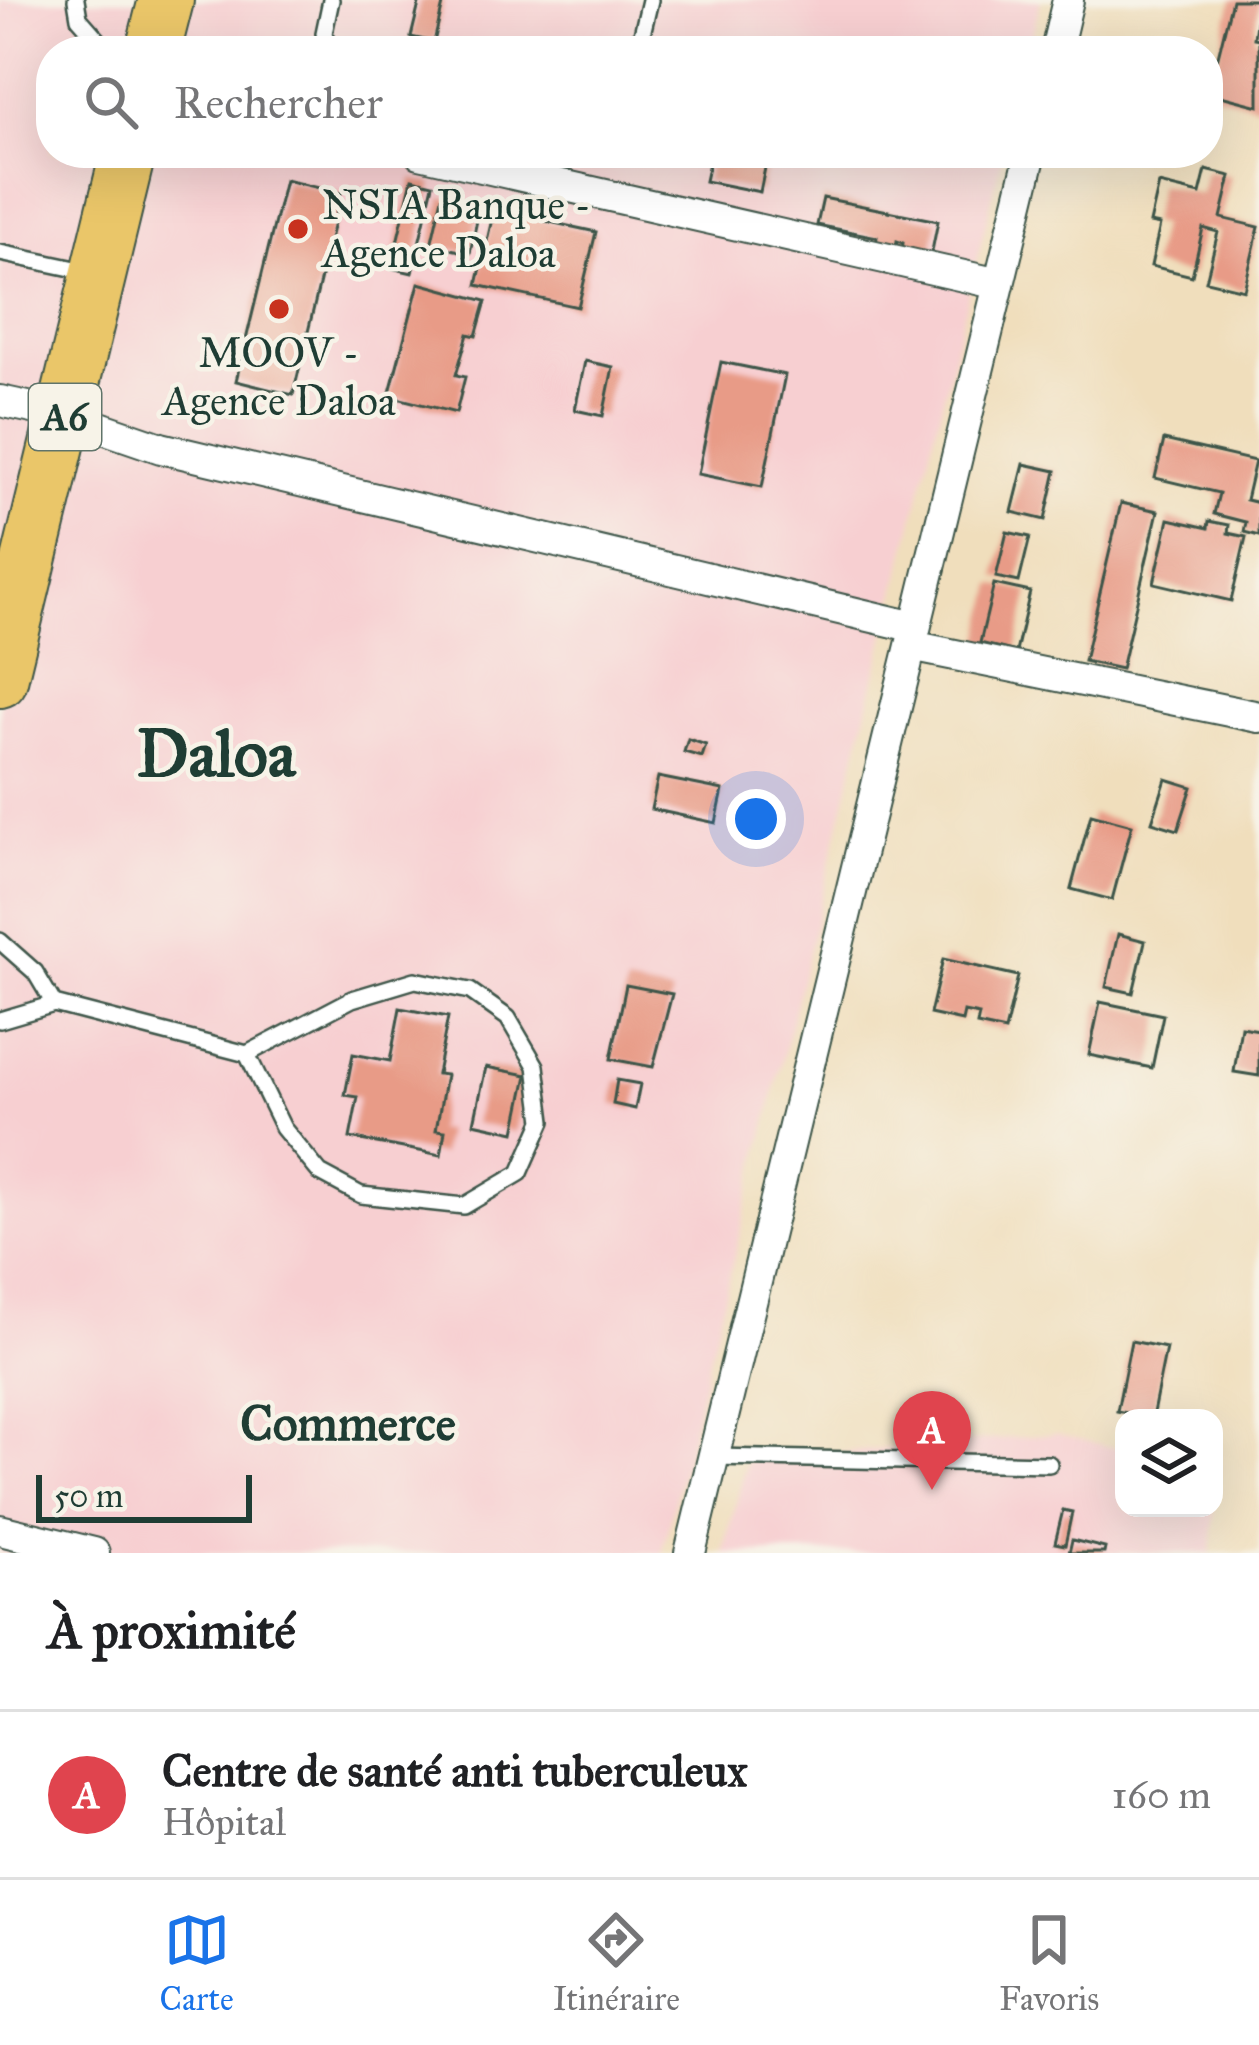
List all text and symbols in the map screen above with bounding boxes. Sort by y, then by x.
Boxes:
search box [36,36,1223,168]
icon: search [78,69,144,135]
text: Rechercher [174,75,383,130]
place label: NSIA Banque - Agence Daloa [320,179,591,279]
marker: NSIA Banque - Agence Daloa [285,216,311,242]
marker: MOOV - Agence Daloa [266,296,292,322]
place label: MOOV - Agence Daloa [160,327,396,427]
road number: A6 [29,384,101,450]
district label: Daloa [136,713,297,794]
your location [726,789,786,849]
pin: A [893,1391,971,1490]
district label: Commerce [240,1394,456,1453]
map controls [1115,1409,1223,1517]
button: layers [1115,1409,1223,1517]
scale bar [36,1469,252,1522]
text: 50 m [54,1476,123,1516]
text: À proximité [48,1600,296,1662]
text: Centre de santé anti tuberculeux [162,1743,747,1798]
text: A [74,1771,100,1819]
text: 160 m [1112,1771,1211,1819]
text: Hôpital [162,1798,286,1846]
tab: Carte [160,1907,234,2019]
tab: Itinéraire [553,1907,680,2019]
tab: Favoris [999,1907,1099,2019]

